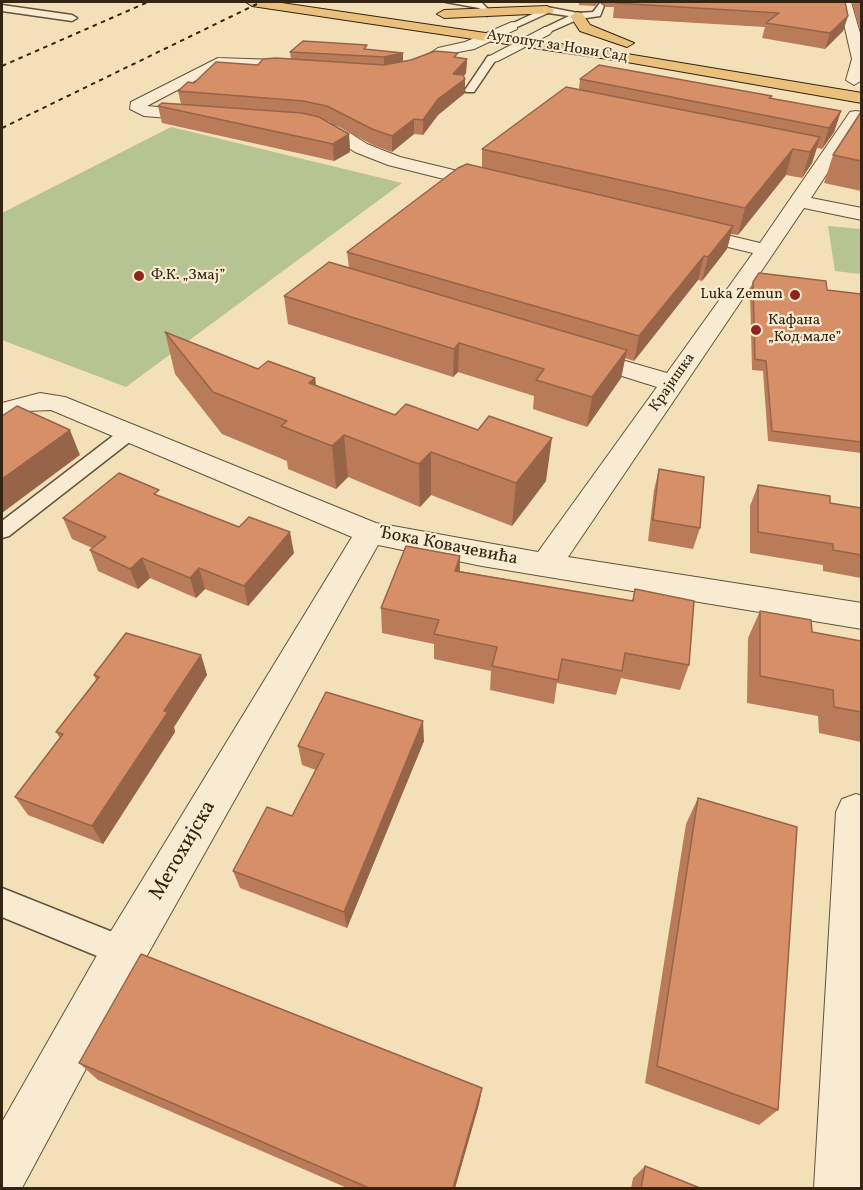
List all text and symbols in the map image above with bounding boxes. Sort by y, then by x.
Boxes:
street label: Аутопут за Нови Сад [485,27,629,67]
place label: Ф.К. „Змај” [151,267,225,285]
marker: Ф.К. „Змај” [132,269,146,283]
place label: Luka Zemun [700,286,783,304]
marker: Luka Zemun [788,288,802,302]
place label: Кафана „Код мале” [768,312,841,347]
marker: Кафана „Код мале” [749,323,763,337]
street label: Крајишка [646,350,700,416]
street label: Ђока Ковачевића [377,523,519,571]
street label: Метохијска [145,797,223,905]

